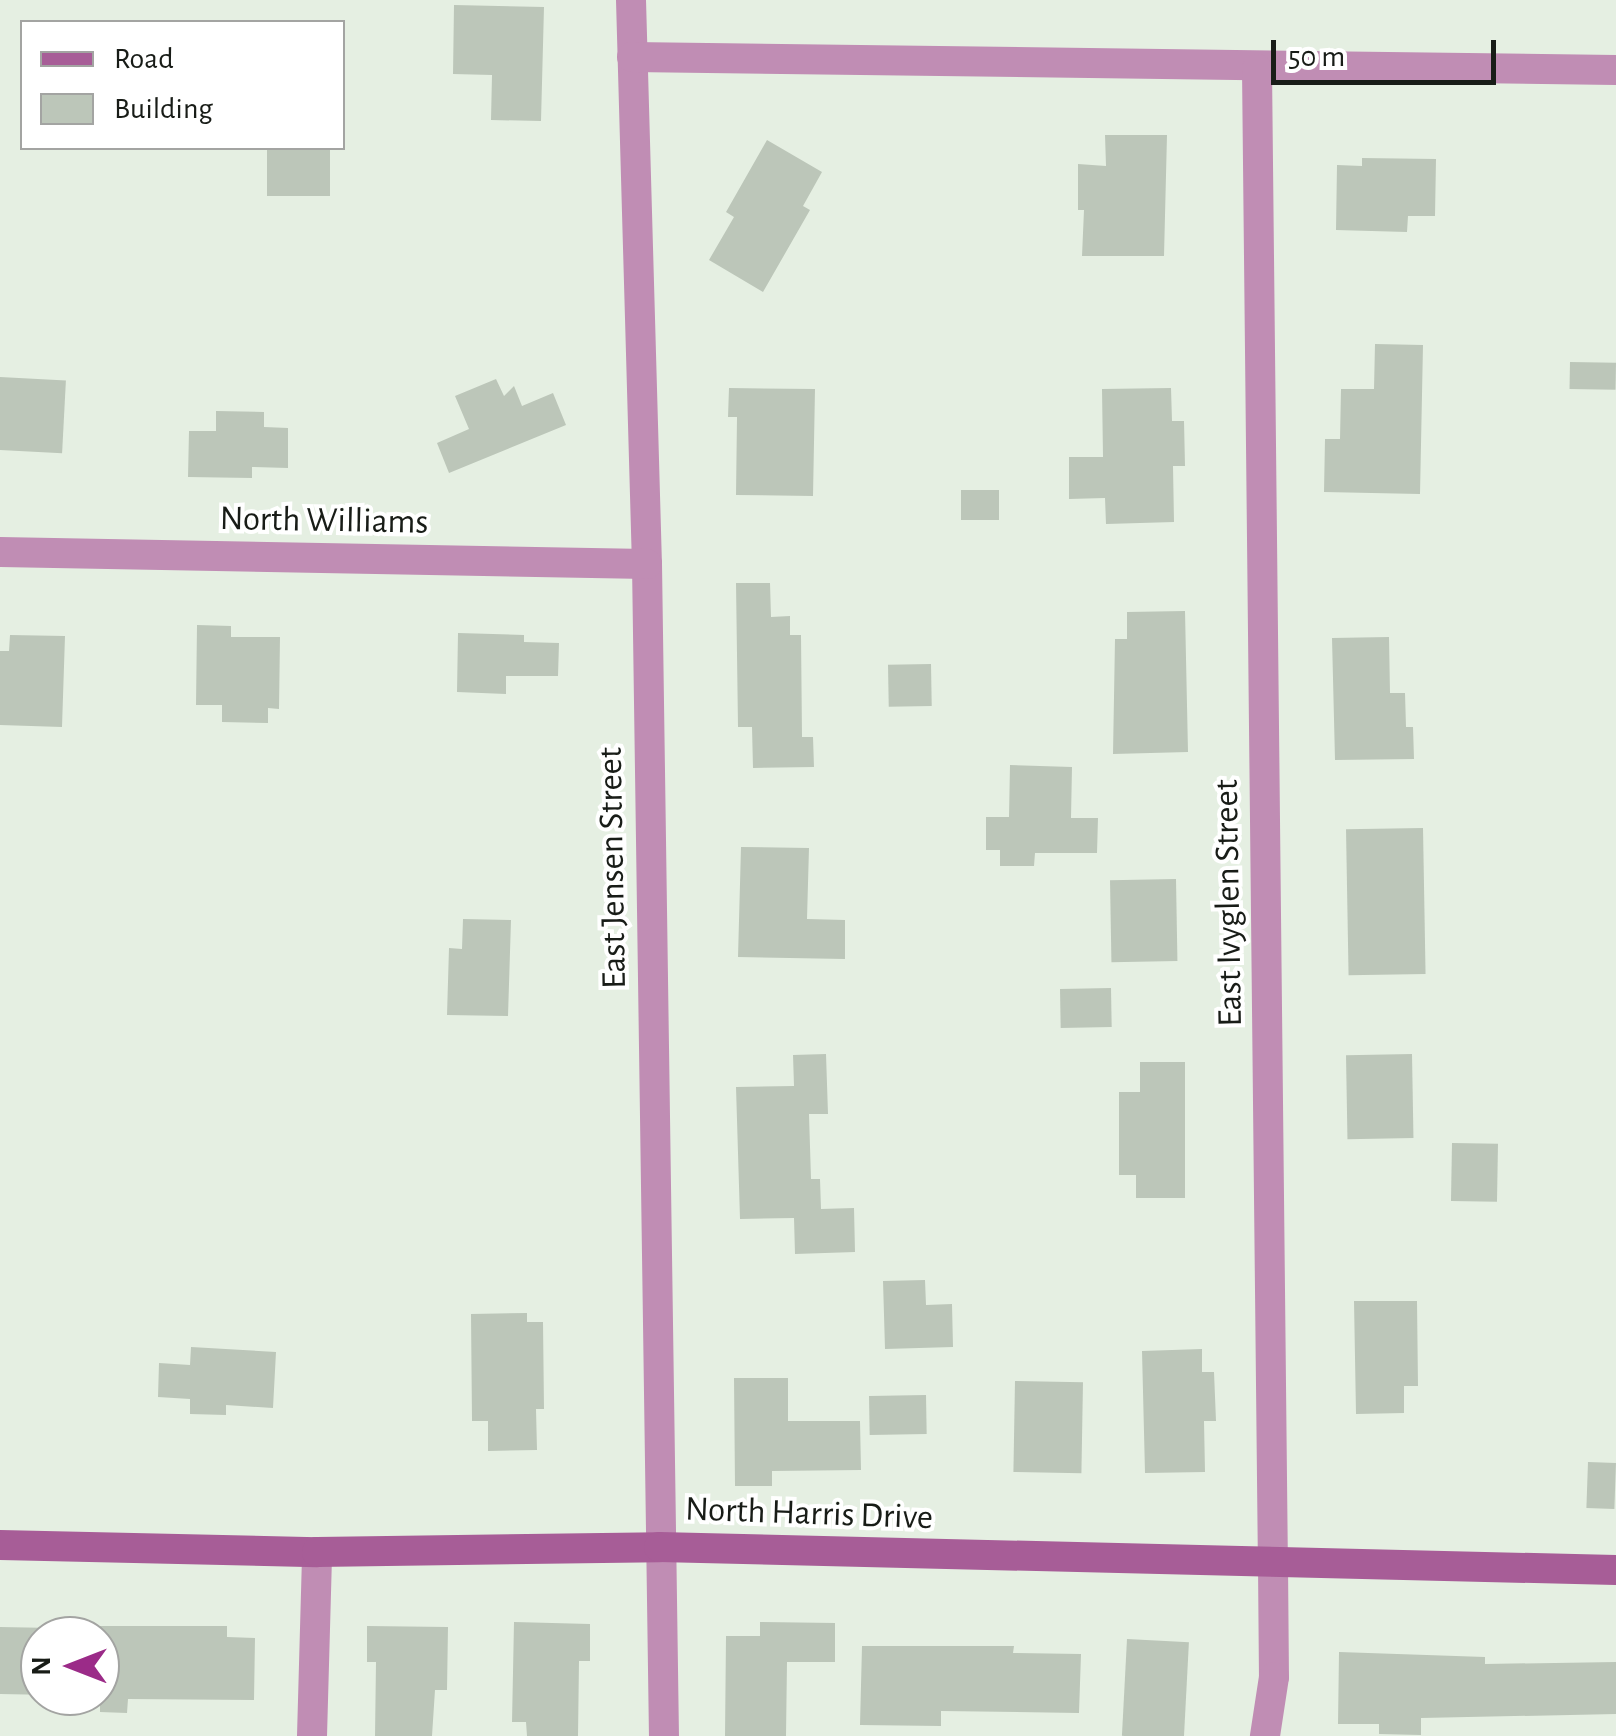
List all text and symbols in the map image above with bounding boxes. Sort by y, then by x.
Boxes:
legend [20,20,345,150]
scale bar [1276,20,1501,82]
text: 50 m [1288,42,1345,72]
text: Road [114,44,174,74]
text: Building [114,94,213,124]
street label: North Williams [219,498,429,544]
street label: East Jensen Street [590,747,636,989]
street label: East Ivyglen Street [1206,779,1252,1027]
street label: North Harris Drive [684,1489,934,1539]
north arrow [20,1616,120,1716]
text: N [28,1656,56,1676]

